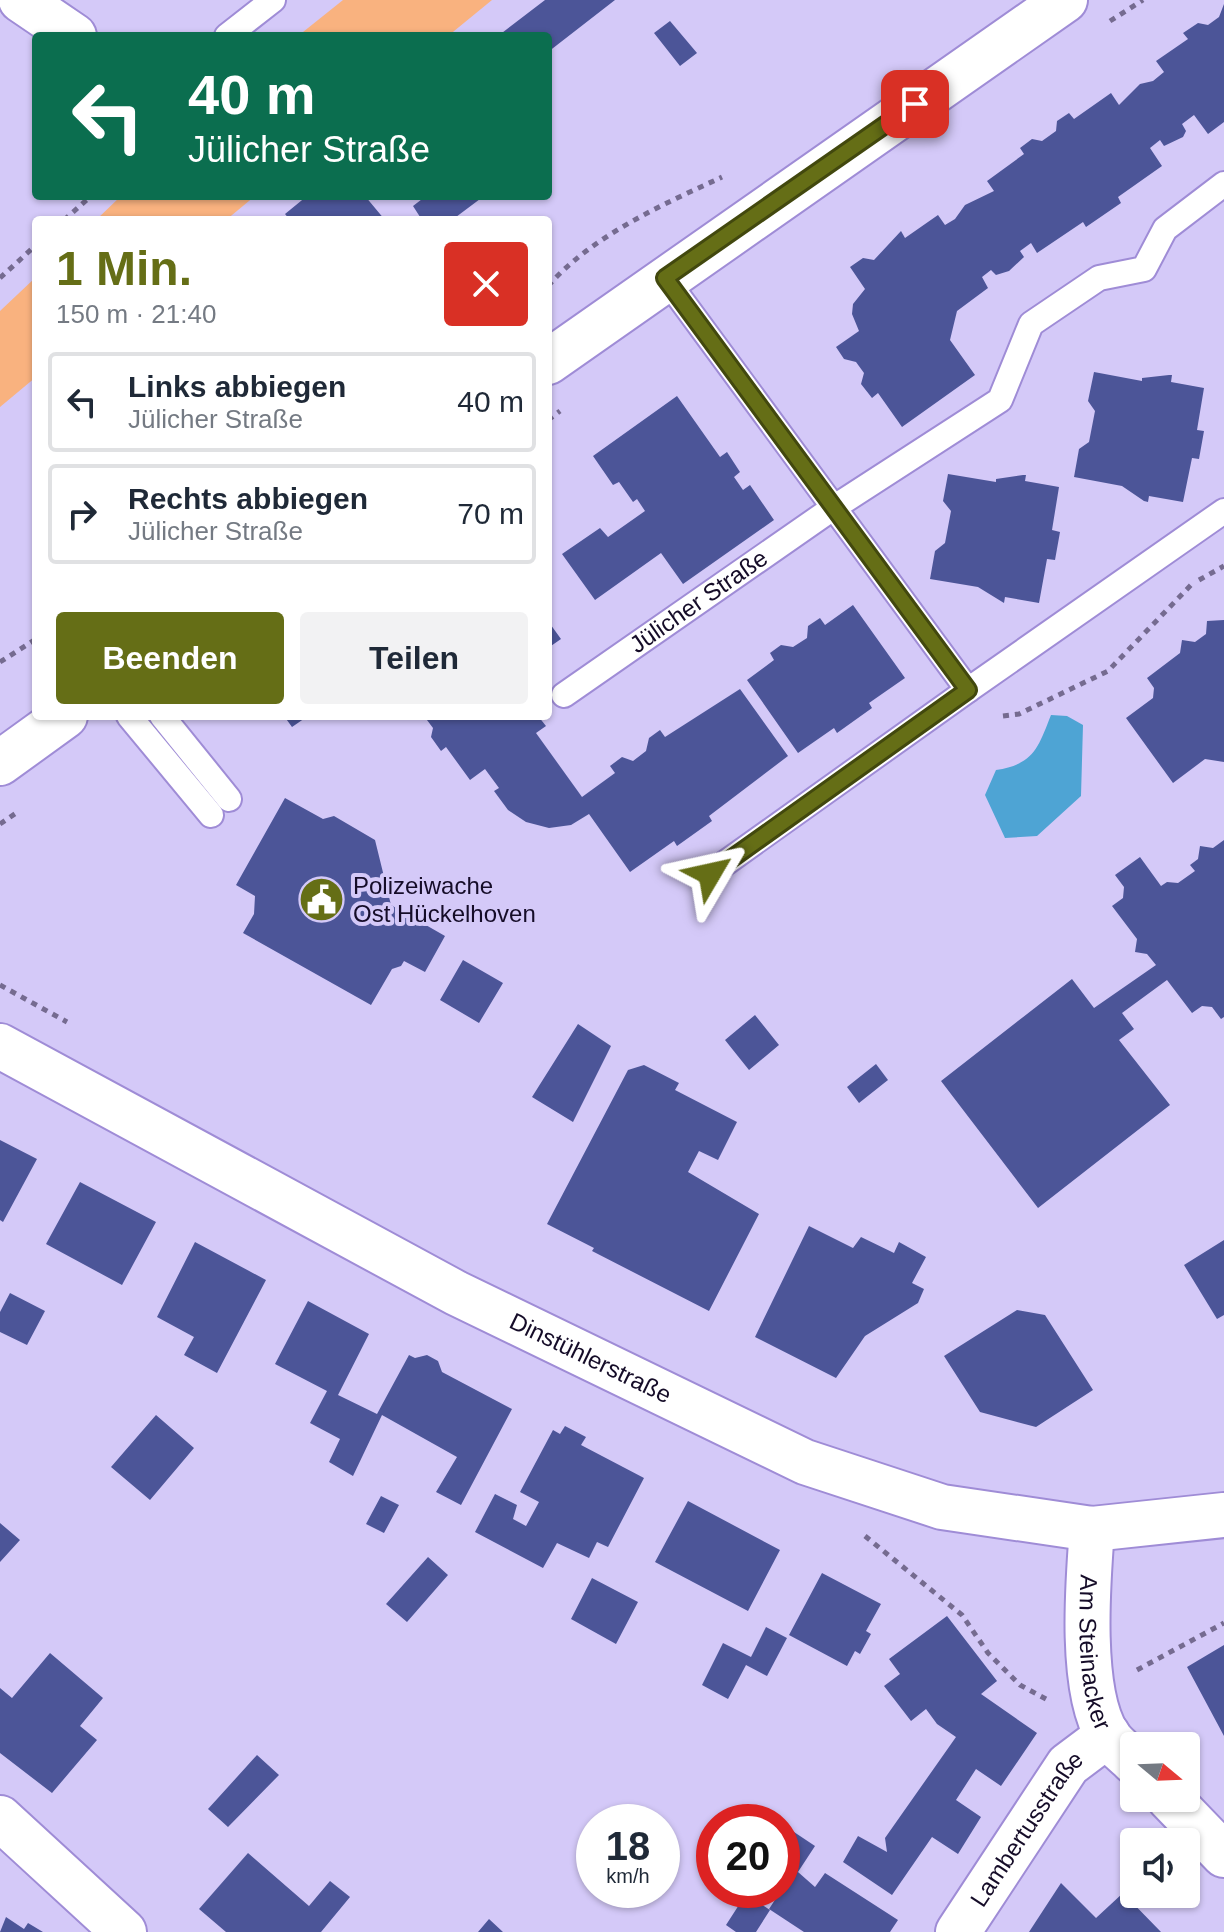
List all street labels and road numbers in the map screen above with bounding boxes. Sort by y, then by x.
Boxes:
street label: Jülicher Straße [624,544,772,658]
street label: Dinstühlerstraße [506,1307,676,1408]
street label: Am Steinacker [1074,1574,1117,1734]
street label: Lambertusstraße [965,1745,1088,1911]

